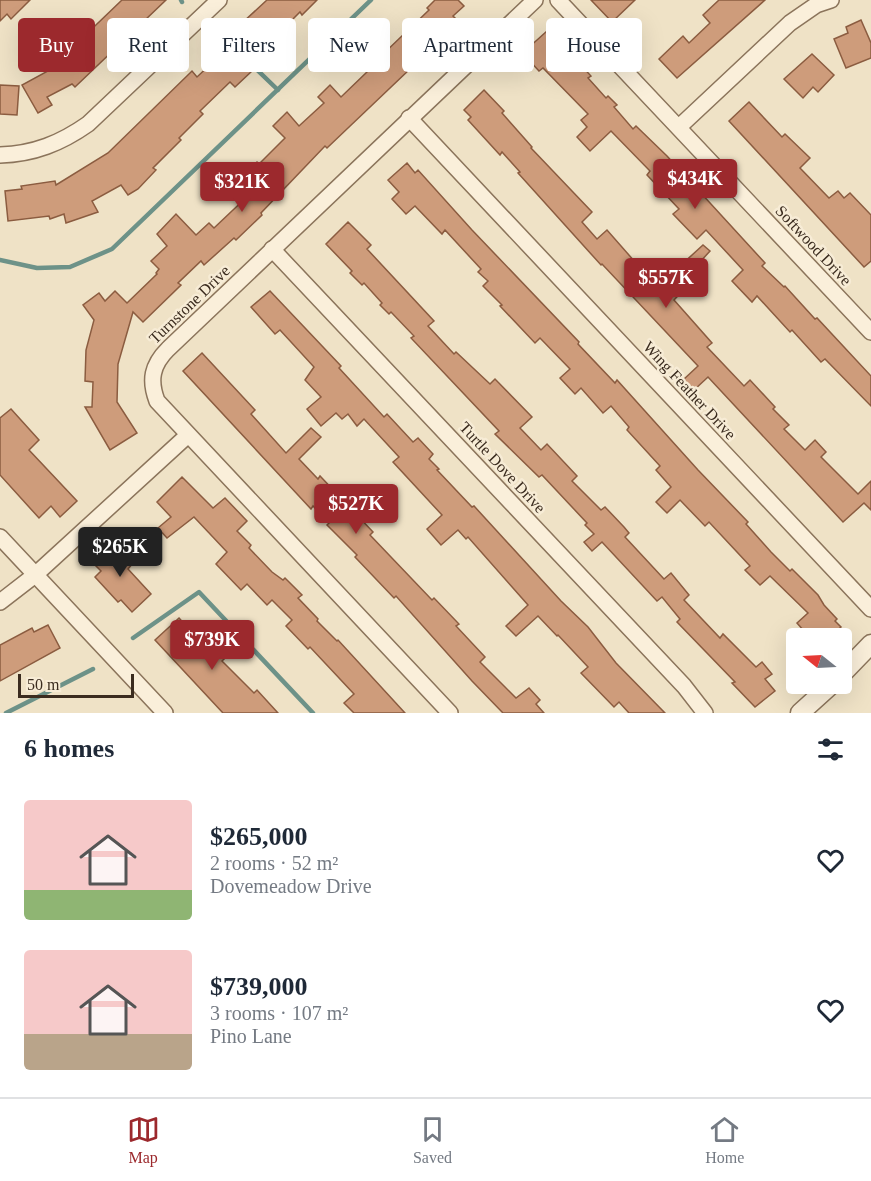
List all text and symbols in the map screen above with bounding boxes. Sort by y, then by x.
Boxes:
chip: Buy [18,18,95,72]
chip: Rent [107,18,189,72]
chip: Filters [201,18,296,72]
chip: New [308,18,390,72]
chip: Apartment [402,18,534,72]
chip: House [546,18,642,72]
pin: $434K [653,159,737,210]
pin: $321K [200,162,284,213]
text: $434K [667,167,723,189]
text: $321K [214,170,270,192]
street label: Softwood Drive [772,202,855,289]
pin: $557K [624,258,708,309]
street label: Turnstone Drive [146,262,233,347]
text: $557K [638,266,694,288]
street label: Wing Feather Drive [639,338,739,443]
street label: Turtle Dove Drive [456,419,549,516]
pin: $527K [314,484,398,535]
text: $527K [328,492,384,514]
pin: $265K [78,527,162,578]
text: $265K [92,535,148,557]
pin: $739K [170,620,254,671]
text: $739K [184,628,240,650]
north arrow [786,628,852,694]
map controls [786,628,852,694]
scale bar [18,671,134,698]
text: 50 m [27,676,59,693]
icon: filters [814,733,847,766]
text: 6 homes [24,734,114,763]
text: $265,000 [210,822,308,851]
icon: home [72,824,144,896]
icon: heart [814,844,847,877]
text: 2 rooms · 52 m² [210,852,338,874]
text: Dovemeadow Drive [210,875,372,897]
text: $739,000 [210,972,308,1001]
icon: home [72,974,144,1046]
icon: heart [814,994,847,1027]
text: 3 rooms · 107 m² [210,1002,348,1024]
text: Pino Lane [210,1025,292,1047]
tab: Map [127,1113,160,1167]
tab: Saved [413,1113,452,1167]
tab: Home [705,1113,744,1167]

